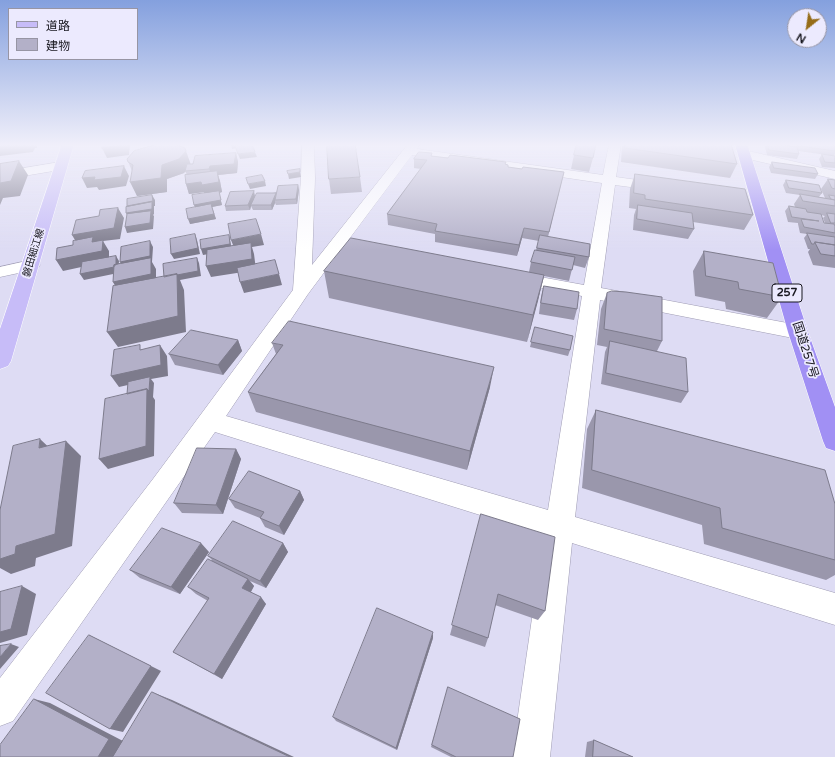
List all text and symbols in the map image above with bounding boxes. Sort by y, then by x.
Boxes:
legend [8,8,138,60]
north arrow [787,8,827,48]
text: 道路 [46,19,70,33]
text: N [794,30,808,46]
text: 建物 [46,39,70,53]
street label: 磐田細江線 [21,227,47,279]
road number: 257 [772,284,802,302]
street label: 国道257号 [789,320,821,380]

